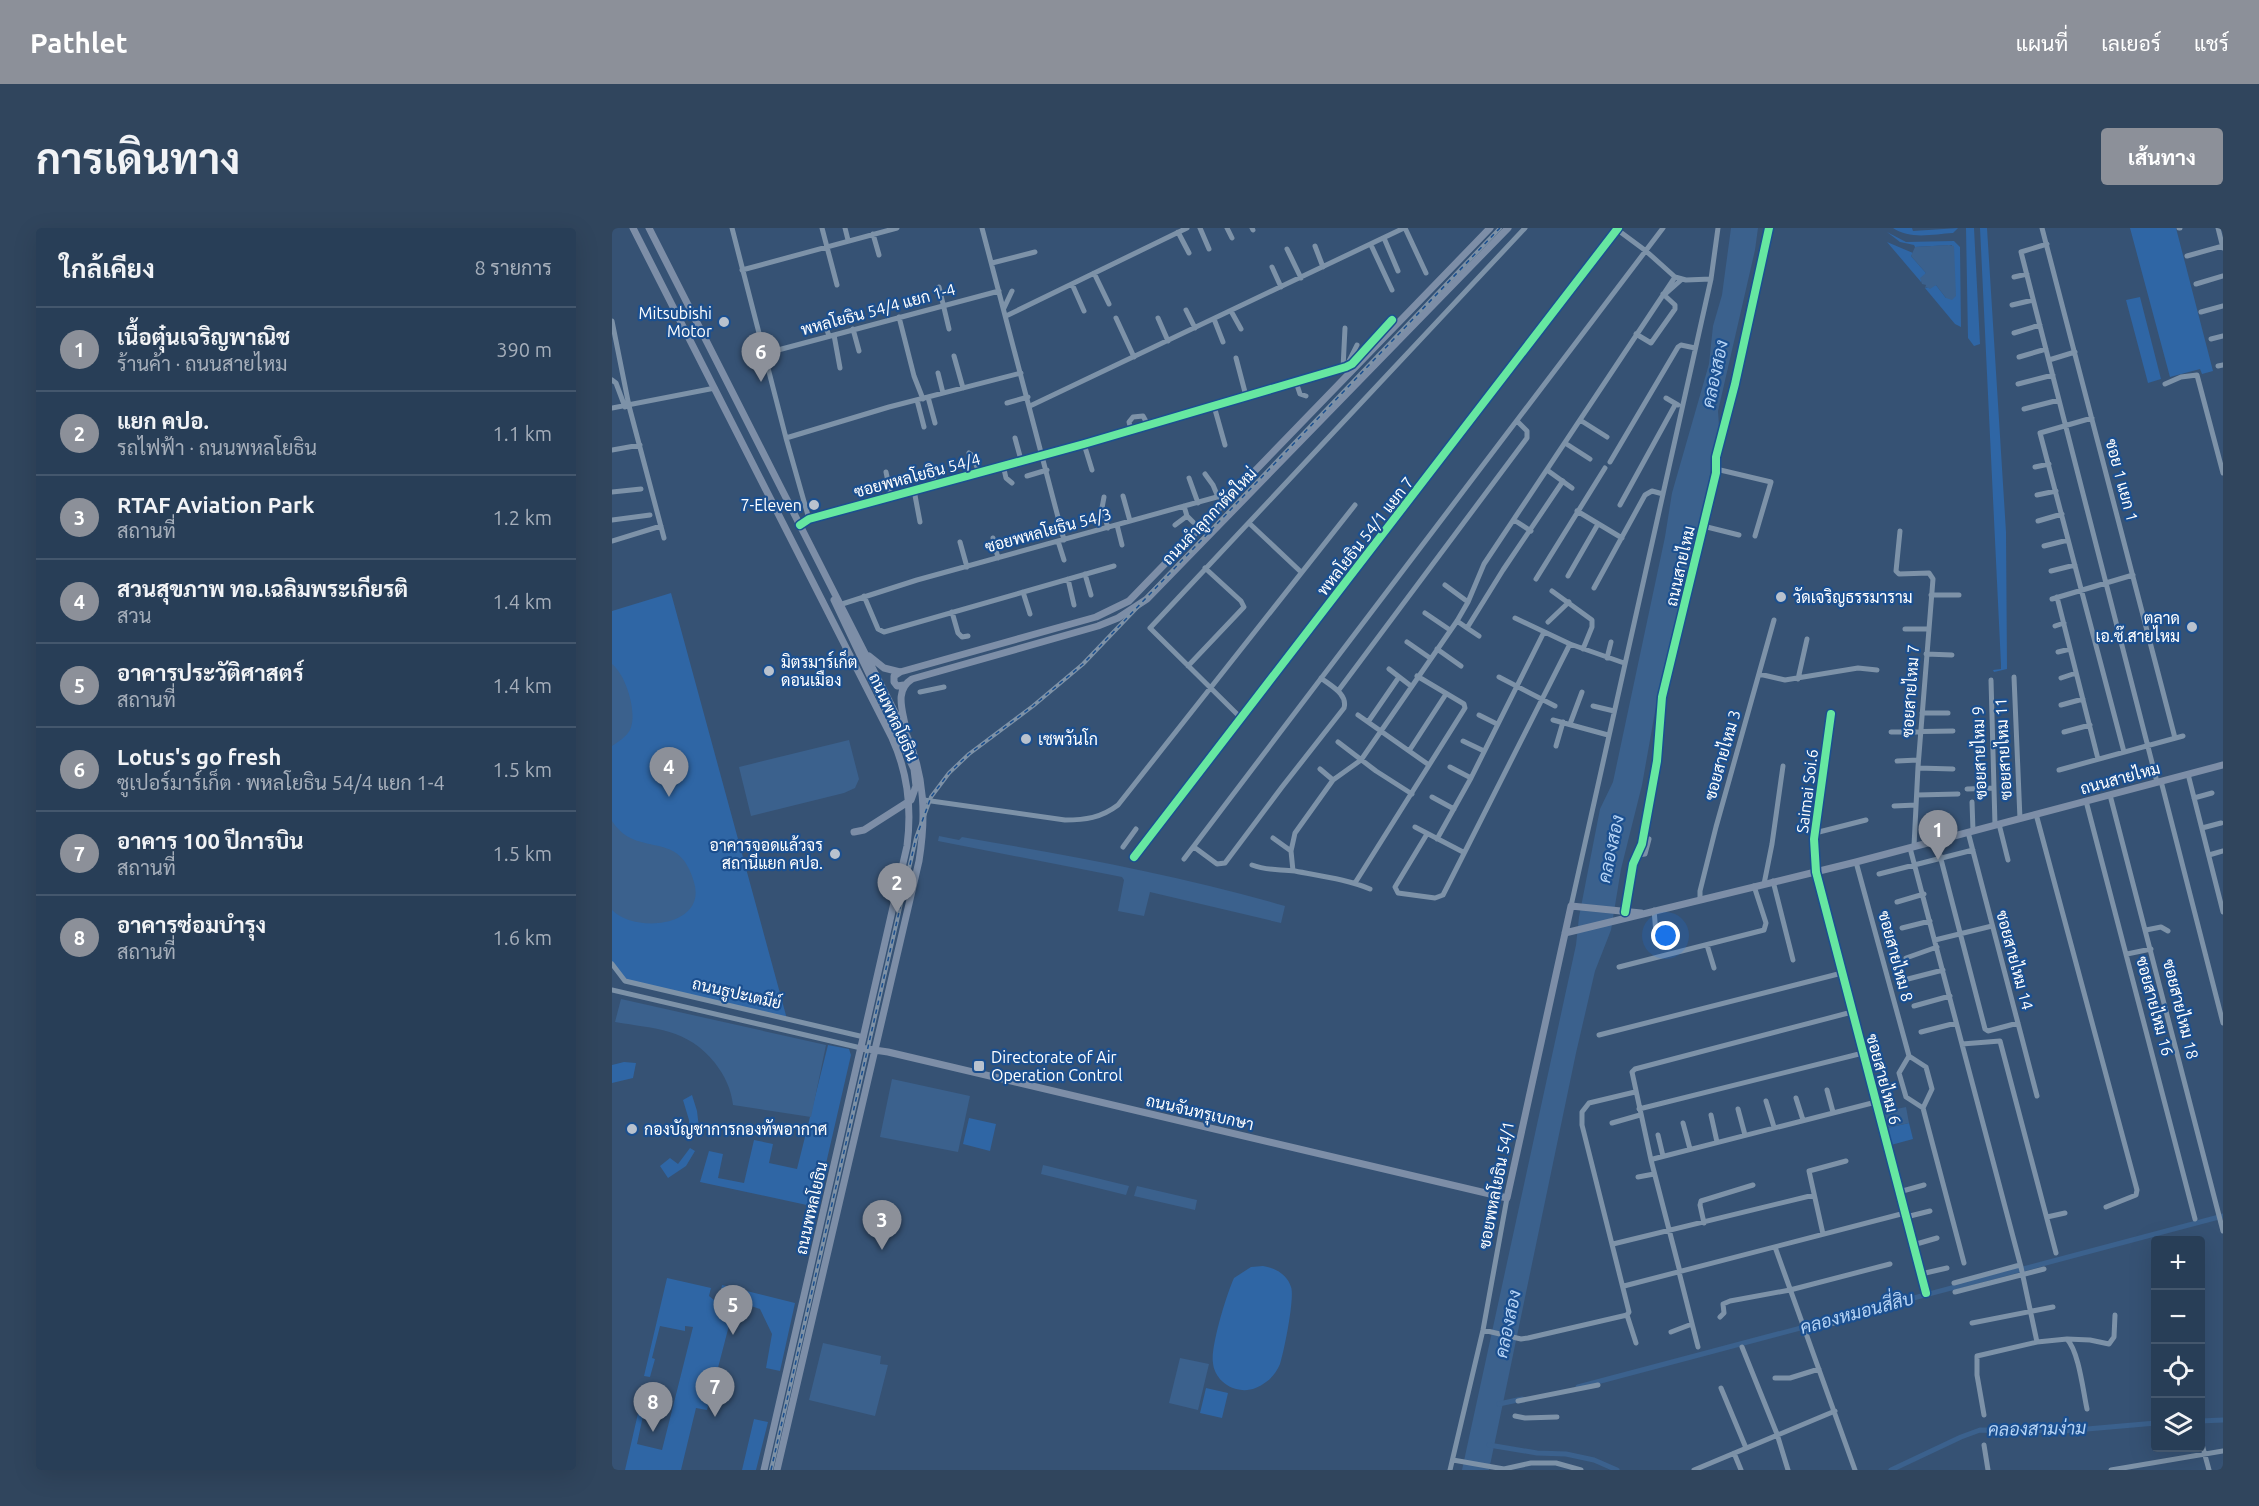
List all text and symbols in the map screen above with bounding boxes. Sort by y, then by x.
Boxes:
text: Pathlet [30,27,128,58]
text: แผนที่ [2016,31,2068,55]
text: เลเยอร์ [2101,31,2161,55]
text: แชร์ [2194,31,2229,55]
button: เส้นทาง [2101,128,2223,185]
text: การเดินทาง [36,135,240,182]
text: ใกล้เคียง [60,254,155,283]
text: 8 รายการ [474,256,552,279]
street label: พหลโยธิน 54/4 แยก 1-4 [798,278,957,338]
place label: Mitsubishi Motor [639,304,712,340]
marker: Mitsubishi Motor [717,315,731,329]
text: เนื้อตุ๋นเจริญพาณิช [117,324,290,349]
pin: 6 [742,332,780,382]
text: 1 [74,338,85,361]
text: 390 m [496,338,552,361]
water label: คลองสอง [1697,338,1731,410]
text: ร้านค้า · ถนนสายไหม [117,352,288,375]
text: แยก คปอ. [117,408,209,433]
text: 2 [74,422,85,445]
text: 1.1 km [493,422,552,445]
text: รถไฟฟ้า · ถนนพหลโยธิน [117,436,317,459]
street label: ซอย 1 แยก 1 [2102,437,2142,523]
street label: ซอยพหลโยธิน 54/4 [851,448,982,501]
street label: ถนนลำลูกกาตัดใหม่ [1157,463,1262,570]
street label: พหลโยธิน 54/1 แยก 7 [1311,472,1417,599]
text: RTAF Aviation Park [117,492,314,517]
place label: 7-Eleven [741,496,802,514]
marker: 7-Eleven [807,498,821,512]
street label: ซอยพหลโยธิน 54/3 [982,503,1113,556]
text: 3 [74,506,85,529]
text: 1.2 km [493,506,552,529]
text: สถานที่ [117,519,176,542]
street label: ถนนสายไหม [1660,524,1698,608]
text: สวนสุขภาพ ทอ.เฉลิมพระเกียรติ [117,576,408,601]
place label: วัดเจริญธรรมาราม [1793,587,1913,607]
text: 4 [74,590,85,613]
text: 1.4 km [493,590,552,613]
marker: วัดเจริญธรรมาราม [1774,590,1788,604]
text: สวน [117,604,152,627]
place label: ตลาด เอ.ซ๊.สายไหม [2095,609,2180,645]
marker: ตลาด เอ.ซ๊.สายไหม [2185,620,2199,634]
street label: ซอยสายไหม 7 [1896,644,1922,738]
place label: มิตรมาร์เก็ต ดอนเมือง [781,649,858,689]
text: อาคารประวัติศาสตร์ [117,660,304,685]
marker: มิตรมาร์เก็ต ดอนเมือง [762,664,776,678]
street label: ถนนพหลโยธิน [866,669,924,764]
text: 5 [74,674,85,697]
text: 1.4 km [493,674,552,697]
text: สถานที่ [117,688,176,711]
street label: ซอยสายไหม 11 [1989,697,2015,801]
street label: ซอยสายไหม 9 [1966,706,1990,800]
street label: ซอยสายไหม 3 [1699,707,1744,802]
place label: เซพวันโก [1038,728,1098,748]
marker: เซพวันโก [1019,732,1033,746]
text: Lotus's go fresh [117,744,281,769]
pin: 4 [650,748,688,797]
street label: Saimai Soi.6 [1793,748,1821,834]
street label: ถนนสายไหม [2077,757,2162,797]
text: 6 [74,758,85,781]
text: 1.5 km [493,758,552,781]
text: ซูเปอร์มาร์เก็ต · พหลโยธิน 54/4 แยก 1-4 [117,771,445,794]
pin: 1 [1918,810,1958,860]
water label: คลองสอง [1593,813,1627,885]
text: อาคาร 100 ปีการบิน [117,828,304,853]
place label: อาคารจอดแล้วจร สถานีแยก คปอ. [710,835,823,872]
text: 7 [74,842,85,865]
text: 1.5 km [493,842,552,865]
marker: อาคารจอดแล้วจร สถานีแยก คปอ. [828,847,842,861]
text: สถานที่ [117,856,176,879]
pin: 2 [878,864,916,913]
street label: ซอยสายไหม 8 [1875,908,1919,1004]
street label: ซอยสายไหม 14 [1993,908,2039,1012]
text: อาคารซ่อมบำรุง [117,912,266,937]
your location [1651,921,1680,950]
text: 8 [74,926,85,949]
text: 1.6 km [493,926,552,949]
text: สถานที่ [117,940,176,963]
street label: ซอยสายไหม 16 [2133,954,2179,1058]
street label: ซอยสายไหม 18 [2160,957,2204,1061]
street label: ถนนธูปะเตมีย์ [690,971,784,1015]
street label: ซอยสายไหม 6 [1863,1031,1907,1127]
place label: Directorate of Air Operation Control [991,1048,1122,1084]
marker: Directorate of Air Operation Control [972,1059,986,1073]
street label: ถนนจันทรุเบกษา [1144,1090,1256,1136]
place label: กองบัญชาการกองทัพอากาศ [644,1119,827,1139]
street label: ซอยพหลโยธิน 54/1 [1473,1119,1517,1251]
marker: กองบัญชาการกองทัพอากาศ [625,1122,639,1136]
street label: ถนนพหลโยธิน [790,1159,830,1256]
pin: 3 [862,1200,902,1250]
map controls [2151,1236,2205,1452]
button: + [2151,1236,2205,1290]
water label: คลองหมอนสี่สิบ [1796,1282,1916,1337]
pin: 5 [714,1286,752,1335]
water label: คลองสอง [1490,1288,1524,1360]
button: − [2151,1290,2205,1344]
button: locate [2151,1344,2205,1398]
pin: 7 [696,1368,734,1417]
pin: 8 [634,1382,672,1432]
button: layers [2151,1398,2205,1452]
water label: คลองสามง่าม [1988,1416,2086,1439]

